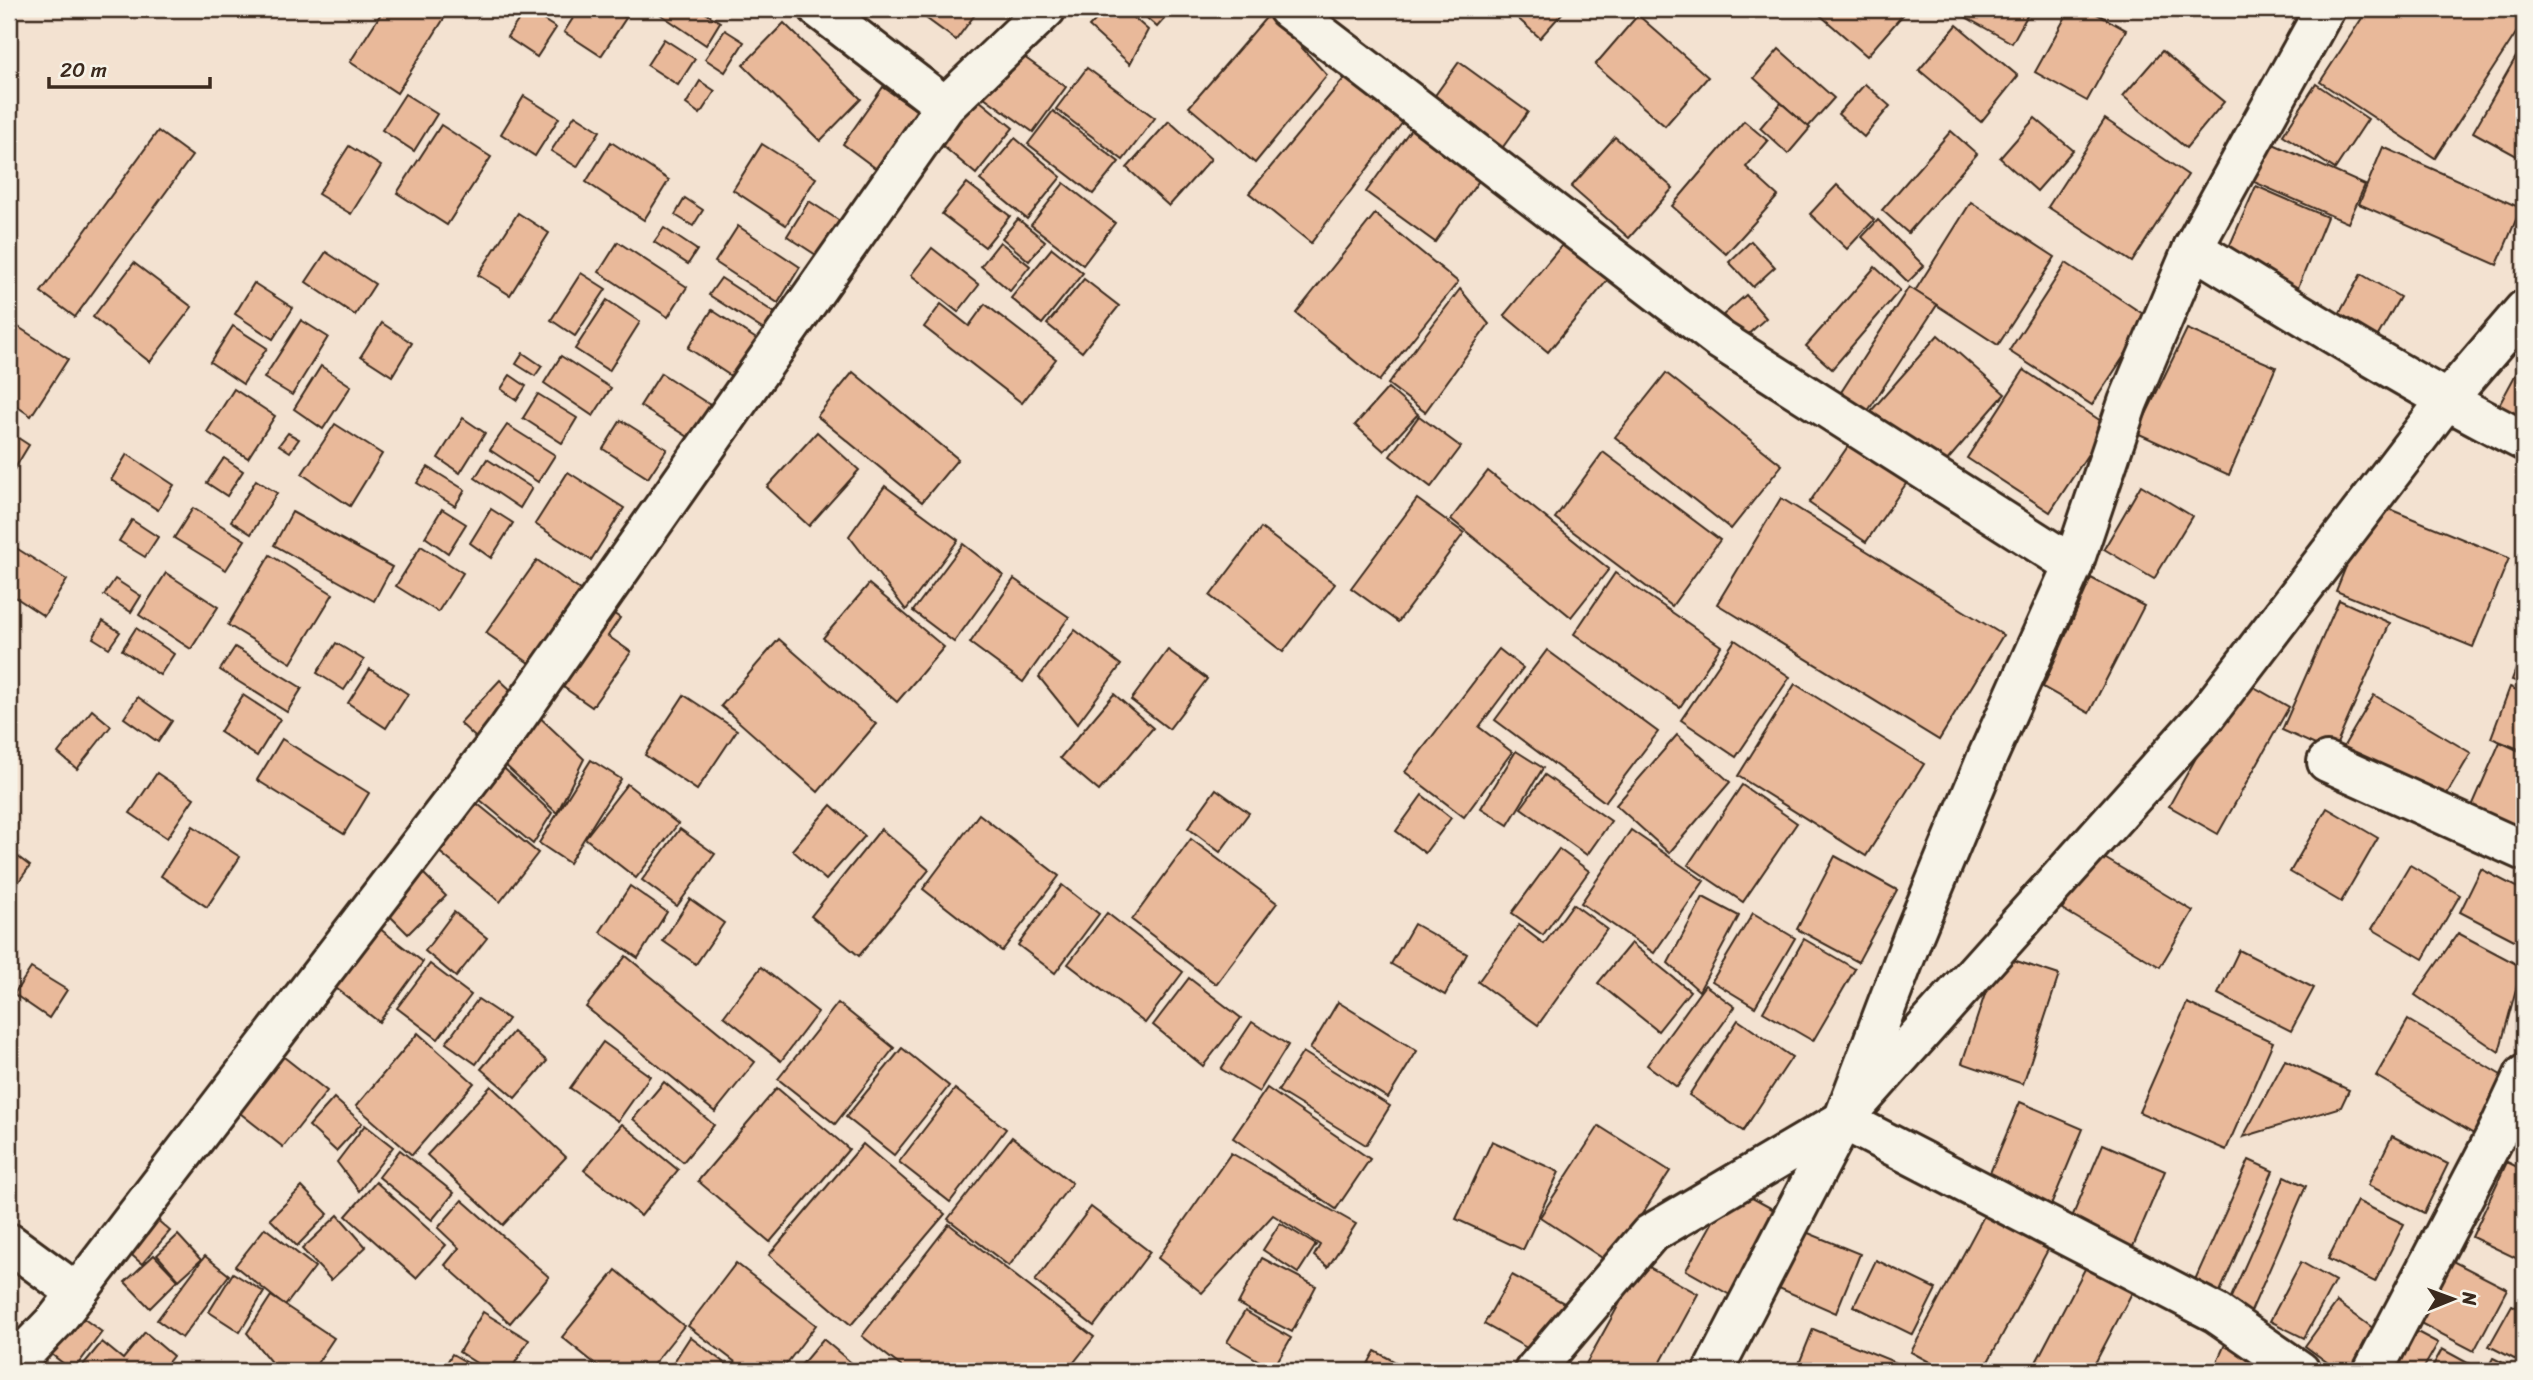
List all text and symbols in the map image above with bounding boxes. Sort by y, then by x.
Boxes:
scale bar [49,46,210,90]
text: 20 m [60,51,107,89]
north arrow [2418,1264,2488,1334]
text: N [2453,1291,2486,1306]

